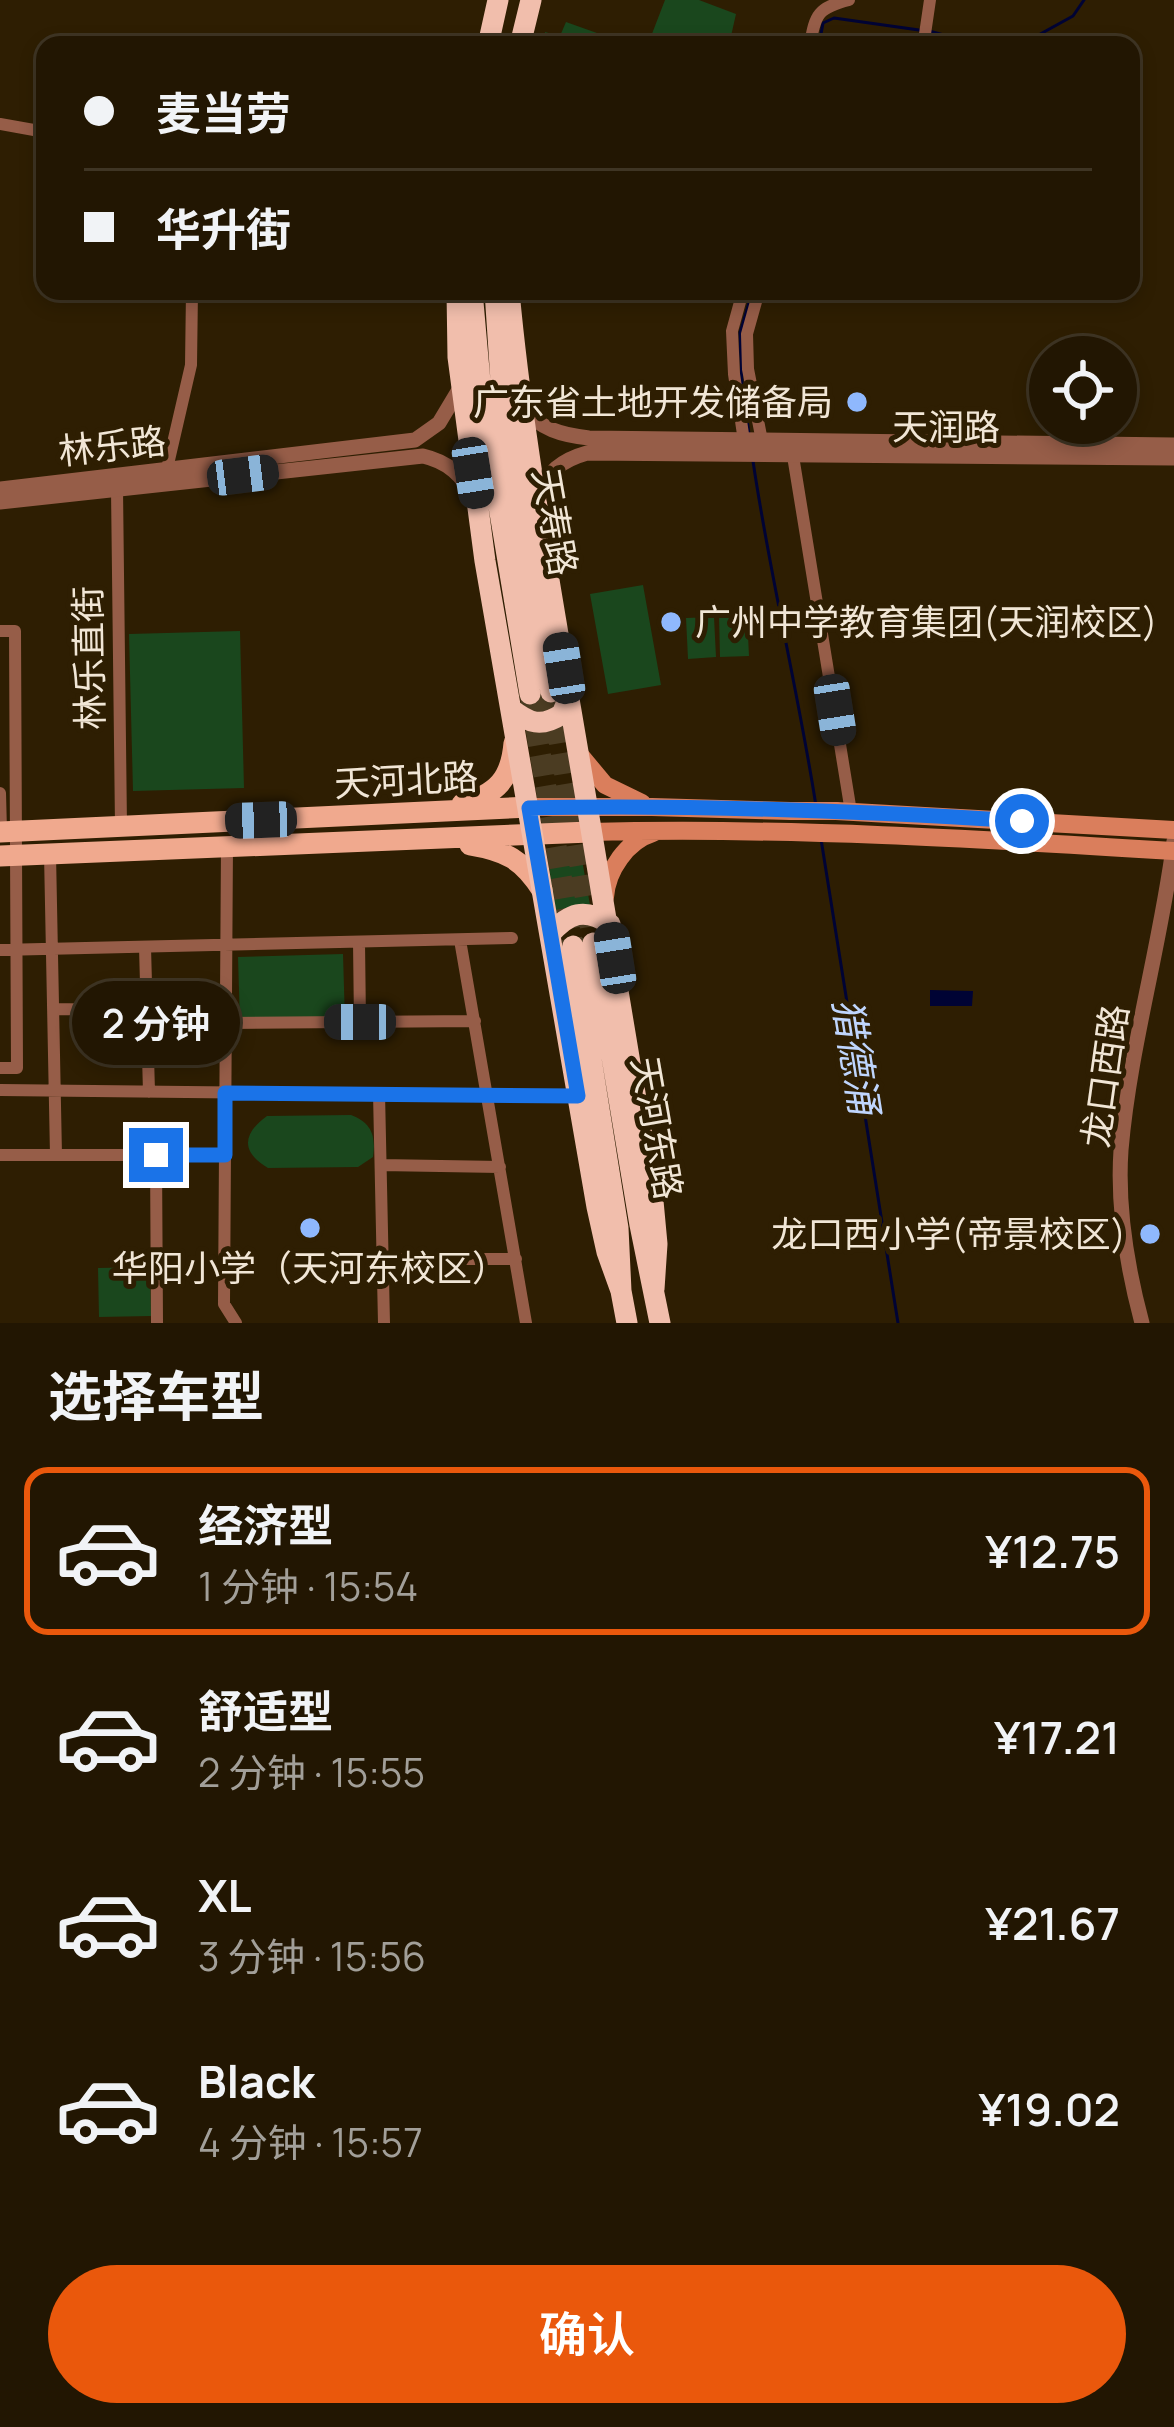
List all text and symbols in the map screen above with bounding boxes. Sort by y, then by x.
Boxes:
text: 麦当劳 [156,82,291,144]
text: 华升街 [156,198,291,260]
map controls [1029,336,1137,444]
button: locate [1029,336,1137,444]
place label: 广东省土地开发储备局 [473,377,833,426]
marker: 广东省土地开发储备局 [844,389,870,415]
street label: 天润路 [892,402,1000,451]
street label: 林乐路 [56,415,168,476]
car [450,435,496,511]
car [205,453,281,497]
street label: 天寿路 [522,464,589,579]
street label: 林乐直街 [63,586,114,730]
place label: 广州中学教育集团(天润校区) [695,597,1158,646]
marker: 广州中学教育集团(天润校区) [658,609,684,635]
car [541,630,587,706]
car [812,672,858,748]
street label: 天河北路 [333,751,479,808]
route start [995,794,1049,848]
car [224,801,298,839]
car [592,920,638,996]
callout: 2 分钟 [72,981,240,1065]
water label: 猎德涌 [821,994,893,1122]
text: 2 分钟 [102,996,210,1050]
street label: 龙口西路 [1070,1001,1139,1151]
car [324,1004,396,1040]
street label: 天河东路 [621,1053,694,1203]
route end [129,1128,183,1182]
place label: 龙口西小学(帝景校区) [771,1209,1126,1258]
marker: 华阳小学（天河东校区） [297,1215,323,1241]
marker: 龙口西小学(帝景校区) [1137,1221,1163,1247]
place label: 华阳小学（天河东校区） [112,1243,508,1292]
text: 选择车型 [48,1358,264,1432]
text: 经济型 [198,1494,333,1556]
icon: car [54,1497,162,1605]
text: ¥12.75 [985,1520,1120,1582]
text: 1 分钟 · 15:54 [198,1559,418,1613]
text: 舒适型 [198,1680,333,1742]
icon: car [54,1683,162,1791]
text: ¥17.21 [994,1706,1120,1768]
text: 2 分钟 · 15:55 [198,1745,425,1799]
text: XL [198,1864,252,1926]
icon: car [54,1869,162,1977]
text: ¥21.67 [985,1892,1120,1954]
text: 3 分钟 · 15:56 [198,1929,426,1983]
text: Black [198,2050,315,2112]
icon: car [54,2055,162,2163]
text: ¥19.02 [979,2078,1120,2140]
text: 4 分钟 · 15:57 [198,2115,423,2169]
button: 确认 [48,2265,1126,2403]

